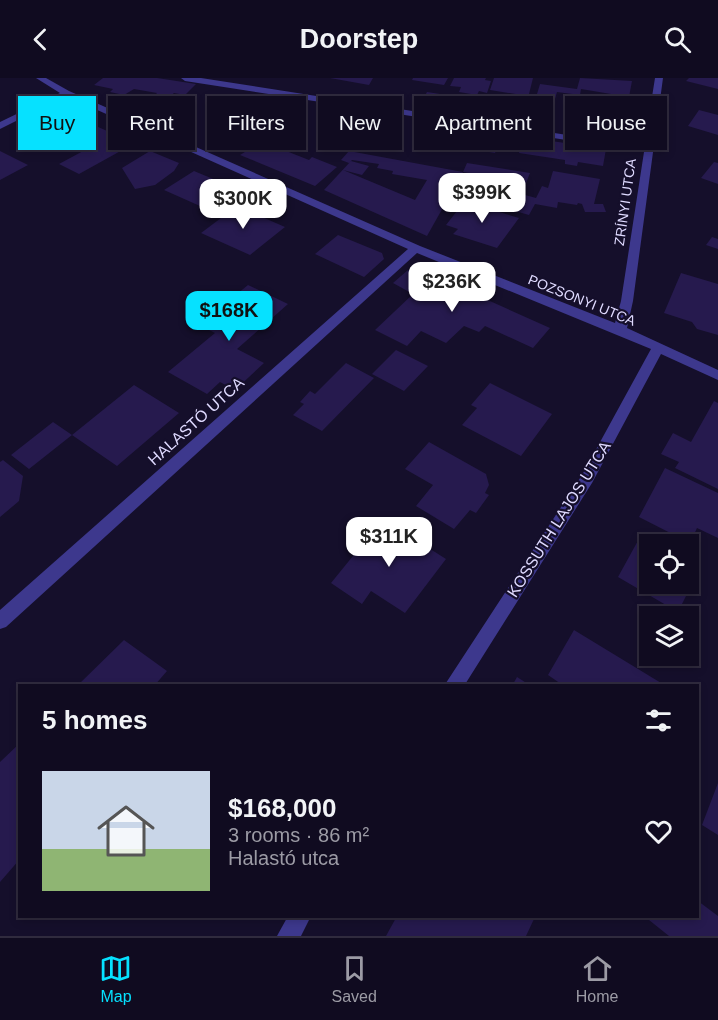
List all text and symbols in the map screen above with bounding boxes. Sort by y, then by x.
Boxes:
icon: back [24,23,57,56]
icon: search [661,23,694,56]
text: Doorstep [300,24,418,54]
chip: Buy [18,96,96,150]
chip: Rent [108,96,195,150]
chip: Filters [207,96,306,150]
chip: New [318,96,402,150]
chip: Apartment [414,96,553,150]
chip: House [565,96,667,150]
street label: ZRÍNYI UTCA [611,157,639,247]
pin: $399K [440,173,524,224]
pin: $300K [201,179,285,230]
text: $399K [453,181,511,203]
text: $300K [214,187,272,209]
pin: $236K [410,262,494,313]
text: $236K [423,270,481,292]
street label: POZSONYI UTCA [526,271,639,329]
pin: $168K [187,291,271,342]
text: $168K [200,299,258,321]
street label: HALASTÓ UTCA [144,373,248,468]
street label: KOSSUTH LAJOS UTCA [504,438,614,600]
pin: $311K [347,517,431,568]
text: $311K [360,525,418,547]
map controls [639,534,699,666]
button: locate [639,534,699,594]
button: layers [639,606,699,666]
icon: filters [642,704,675,737]
text: 5 homes [42,705,148,735]
text: $168,000 [228,793,336,823]
icon: home [90,795,162,867]
icon: heart [642,815,675,848]
text: 3 rooms · 86 m² [228,824,369,846]
text: Halastó utca [228,847,339,869]
tab: Map [99,952,132,1006]
tab: Saved [331,952,377,1006]
tab: Home [576,952,618,1006]

